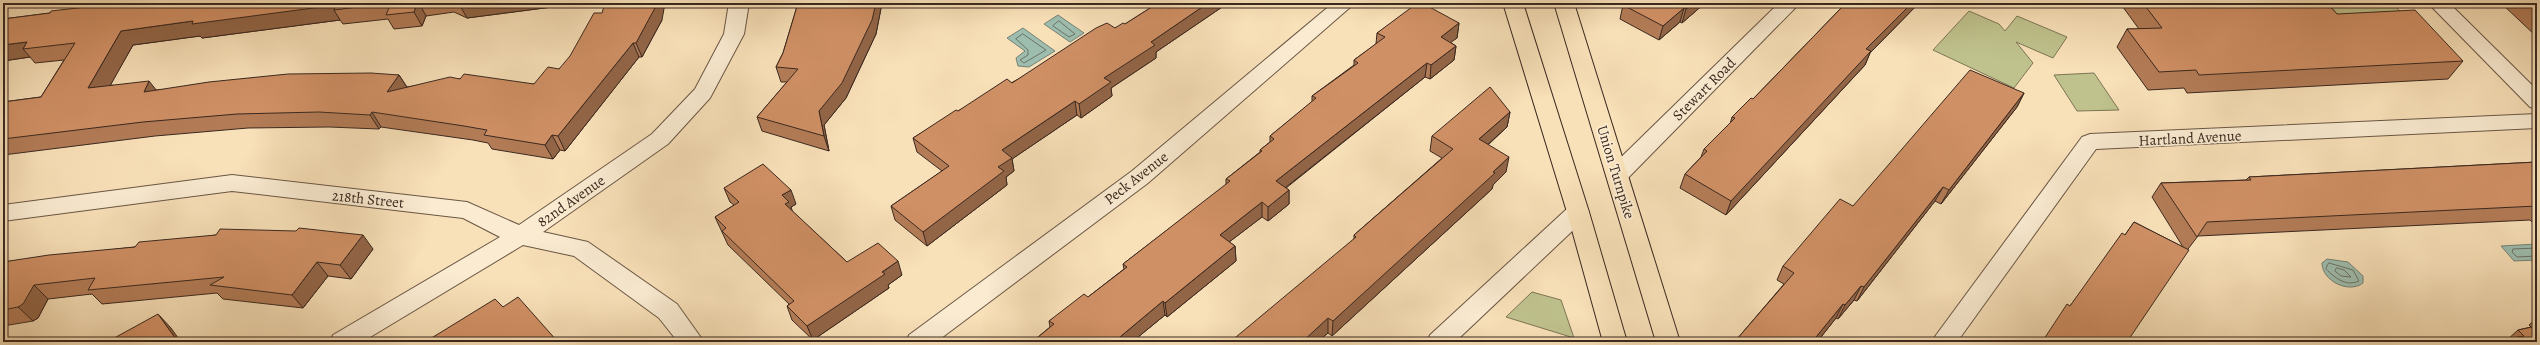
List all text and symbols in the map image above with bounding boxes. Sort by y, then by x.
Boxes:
street label: Stewart Road [1668,52,1741,125]
street label: Union Turnpike [1592,123,1640,222]
street label: Hartland Avenue [2138,125,2242,151]
street label: Peck Avenue [1100,147,1172,209]
street label: 82nd Avenue [533,170,609,232]
street label: 218th Street [331,185,405,213]

